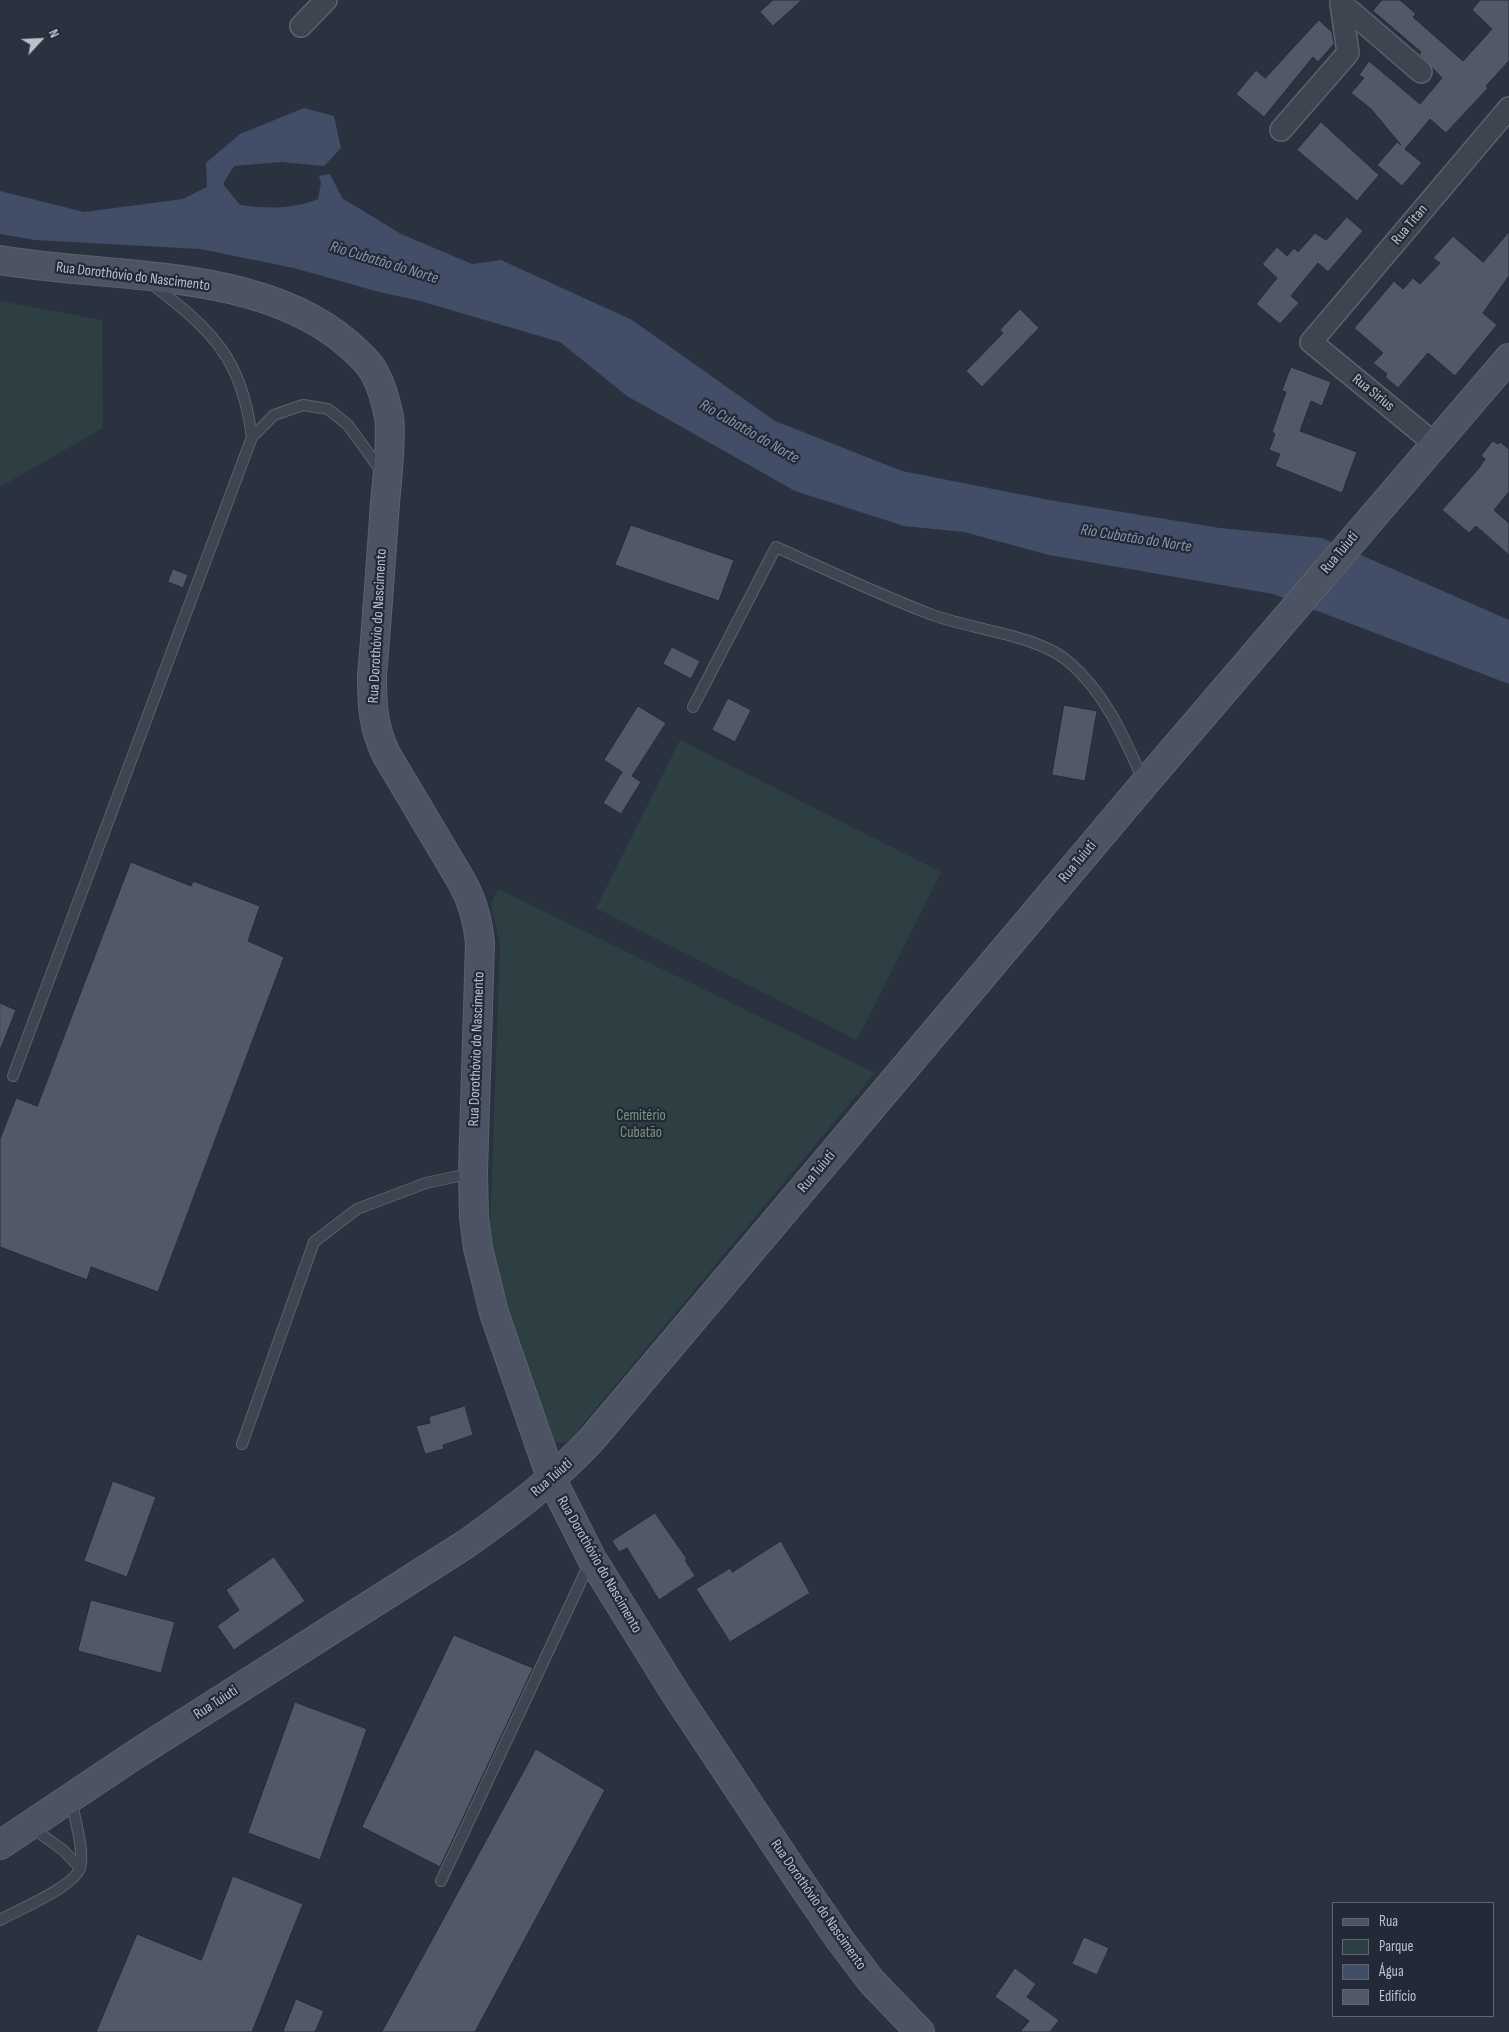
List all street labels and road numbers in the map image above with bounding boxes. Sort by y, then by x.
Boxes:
street label: Rua Titan [1388,201,1432,249]
street label: Rua Dorothóvio do Nascimento [55,259,211,295]
street label: Rua Sirius [1348,370,1398,416]
street label: Rua Tuiuti [1317,528,1363,578]
street label: Rua Dorothóvio do Nascimento [365,548,391,704]
street label: Rua Tuiuti [1055,837,1101,887]
street label: Rua Dorothóvio do Nascimento [465,971,489,1127]
street label: Rua Tuiuti [794,1147,840,1197]
street label: Rua Tuiuti [528,1455,576,1501]
street label: Rua Dorothóvio do Nascimento [552,1493,646,1637]
street label: Rua Tuiuti [191,1682,241,1724]
street label: Rua Dorothóvio do Nascimento [766,1836,870,1974]

